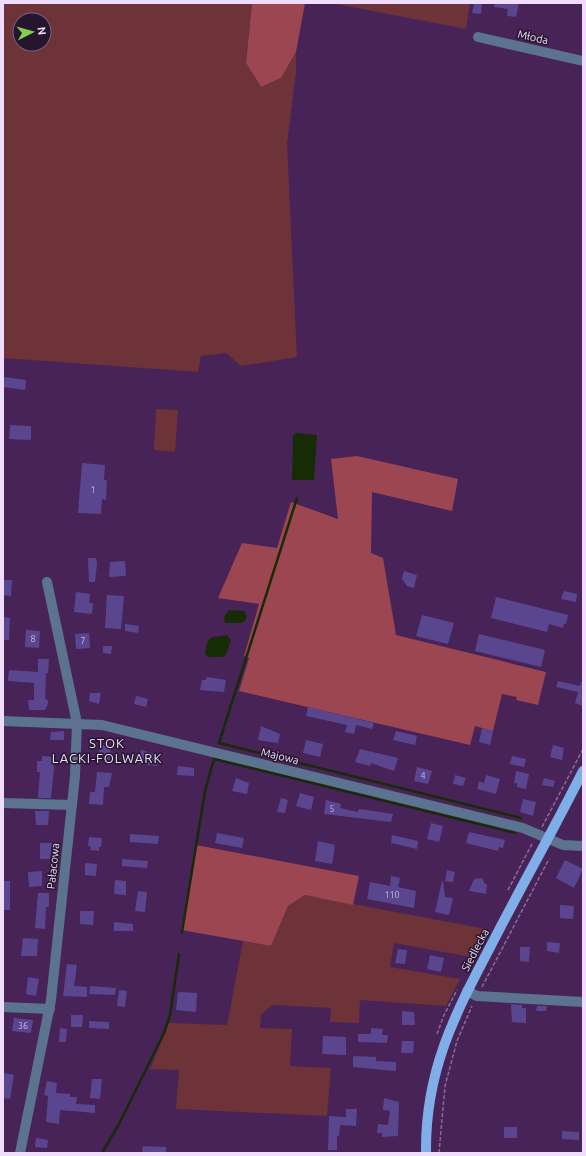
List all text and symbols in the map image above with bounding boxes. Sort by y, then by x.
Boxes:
north arrow [12,12,52,52]
text: N [36,26,48,36]
street label: Młoda [517,28,549,46]
house number: 1 [90,485,96,495]
house number: 8 [30,634,36,644]
house number: 7 [80,636,86,646]
district label: STOK LACKI-FOLWARK [52,736,162,765]
street label: Majowa [260,746,300,766]
house number: 4 [420,771,426,781]
house number: 5 [329,804,335,814]
street label: Pałacowa [45,842,61,890]
house number: 110 [384,890,400,900]
street label: Siedlecka [459,927,491,973]
house number: 36 [18,1021,28,1031]

